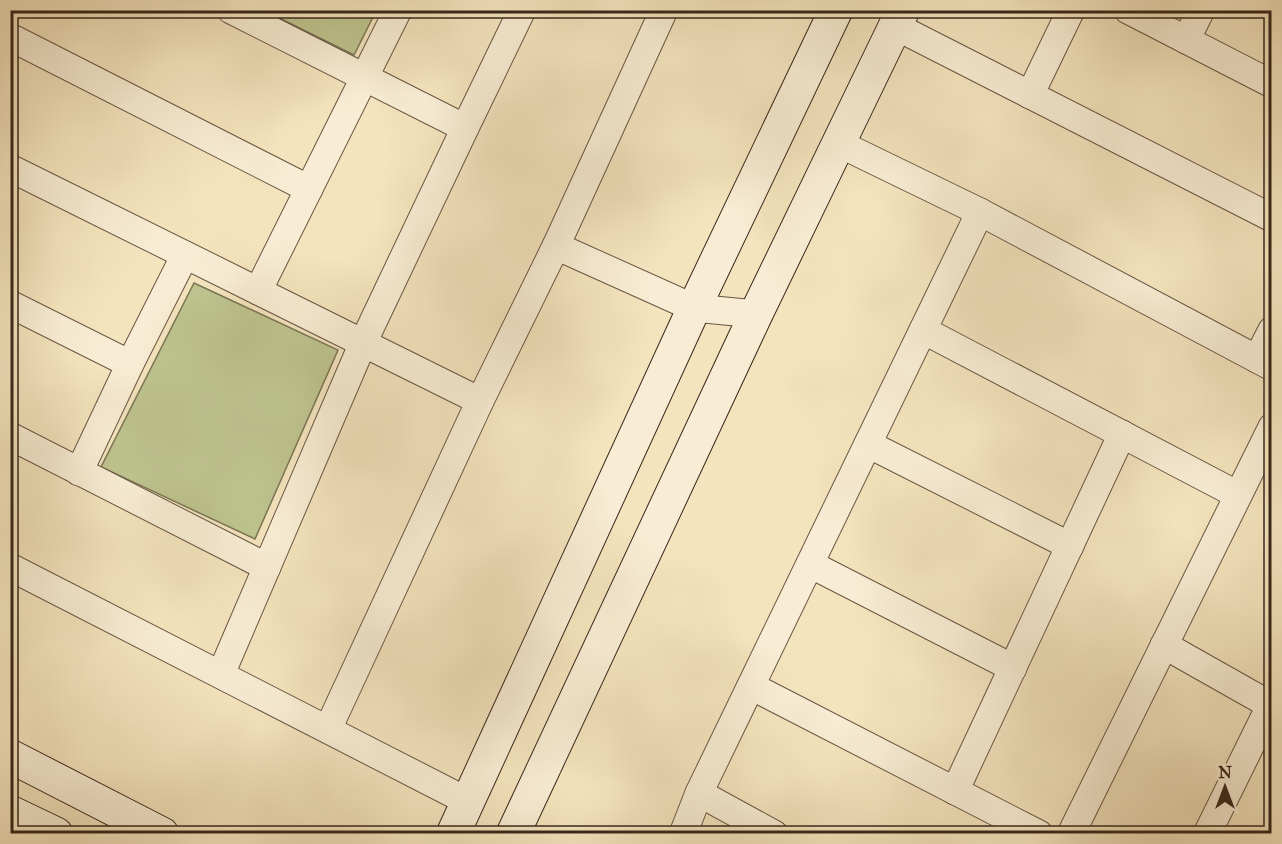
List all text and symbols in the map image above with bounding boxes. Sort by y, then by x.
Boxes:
north arrow [1195,757,1255,817]
text: N [1218,763,1232,782]

